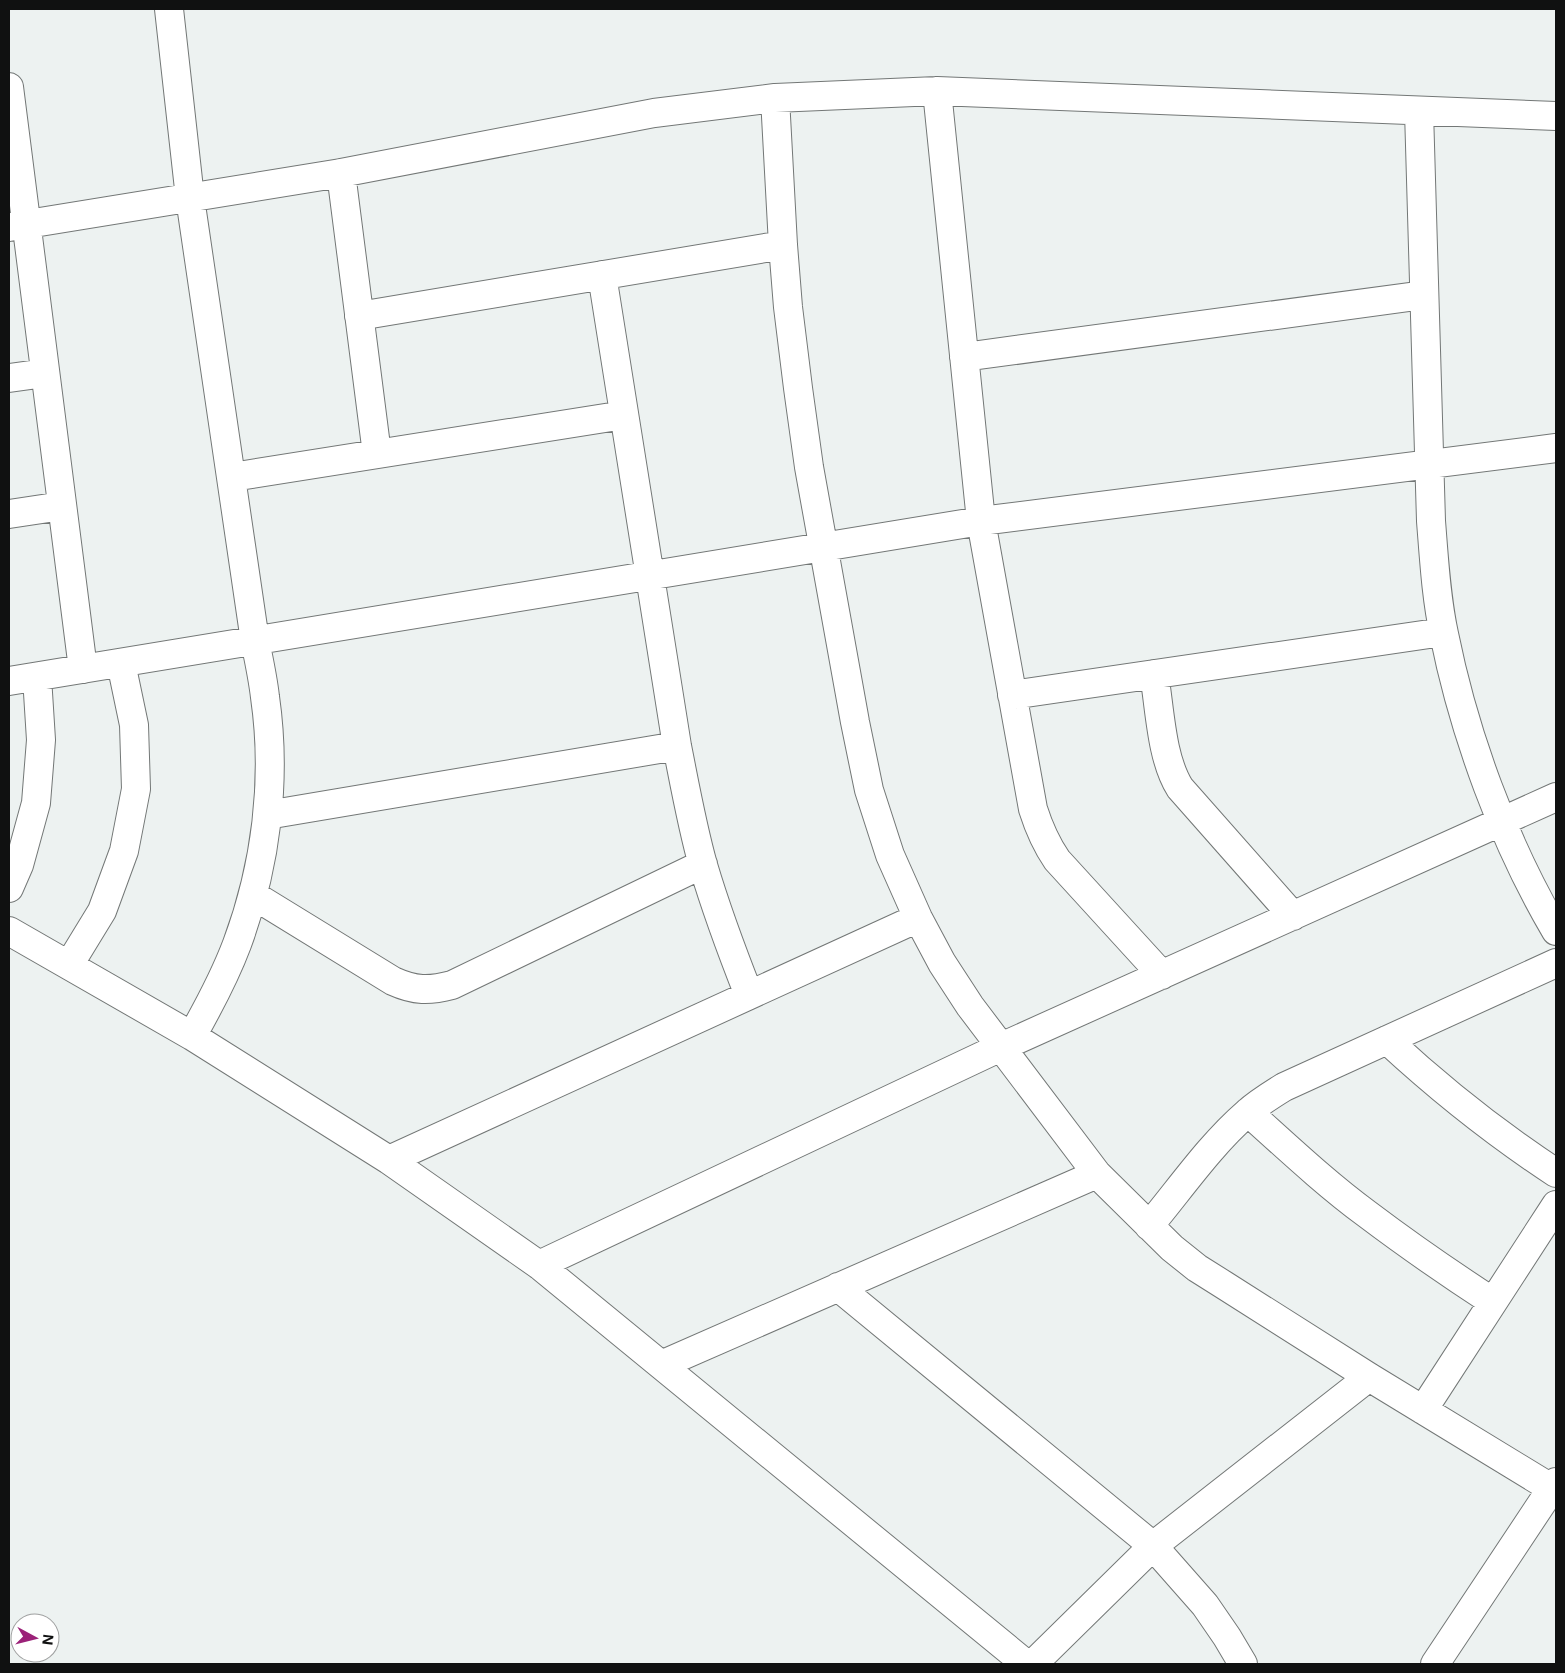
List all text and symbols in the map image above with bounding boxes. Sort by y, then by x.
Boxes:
north arrow [10,1613,60,1663]
text: N [39,1633,57,1646]

